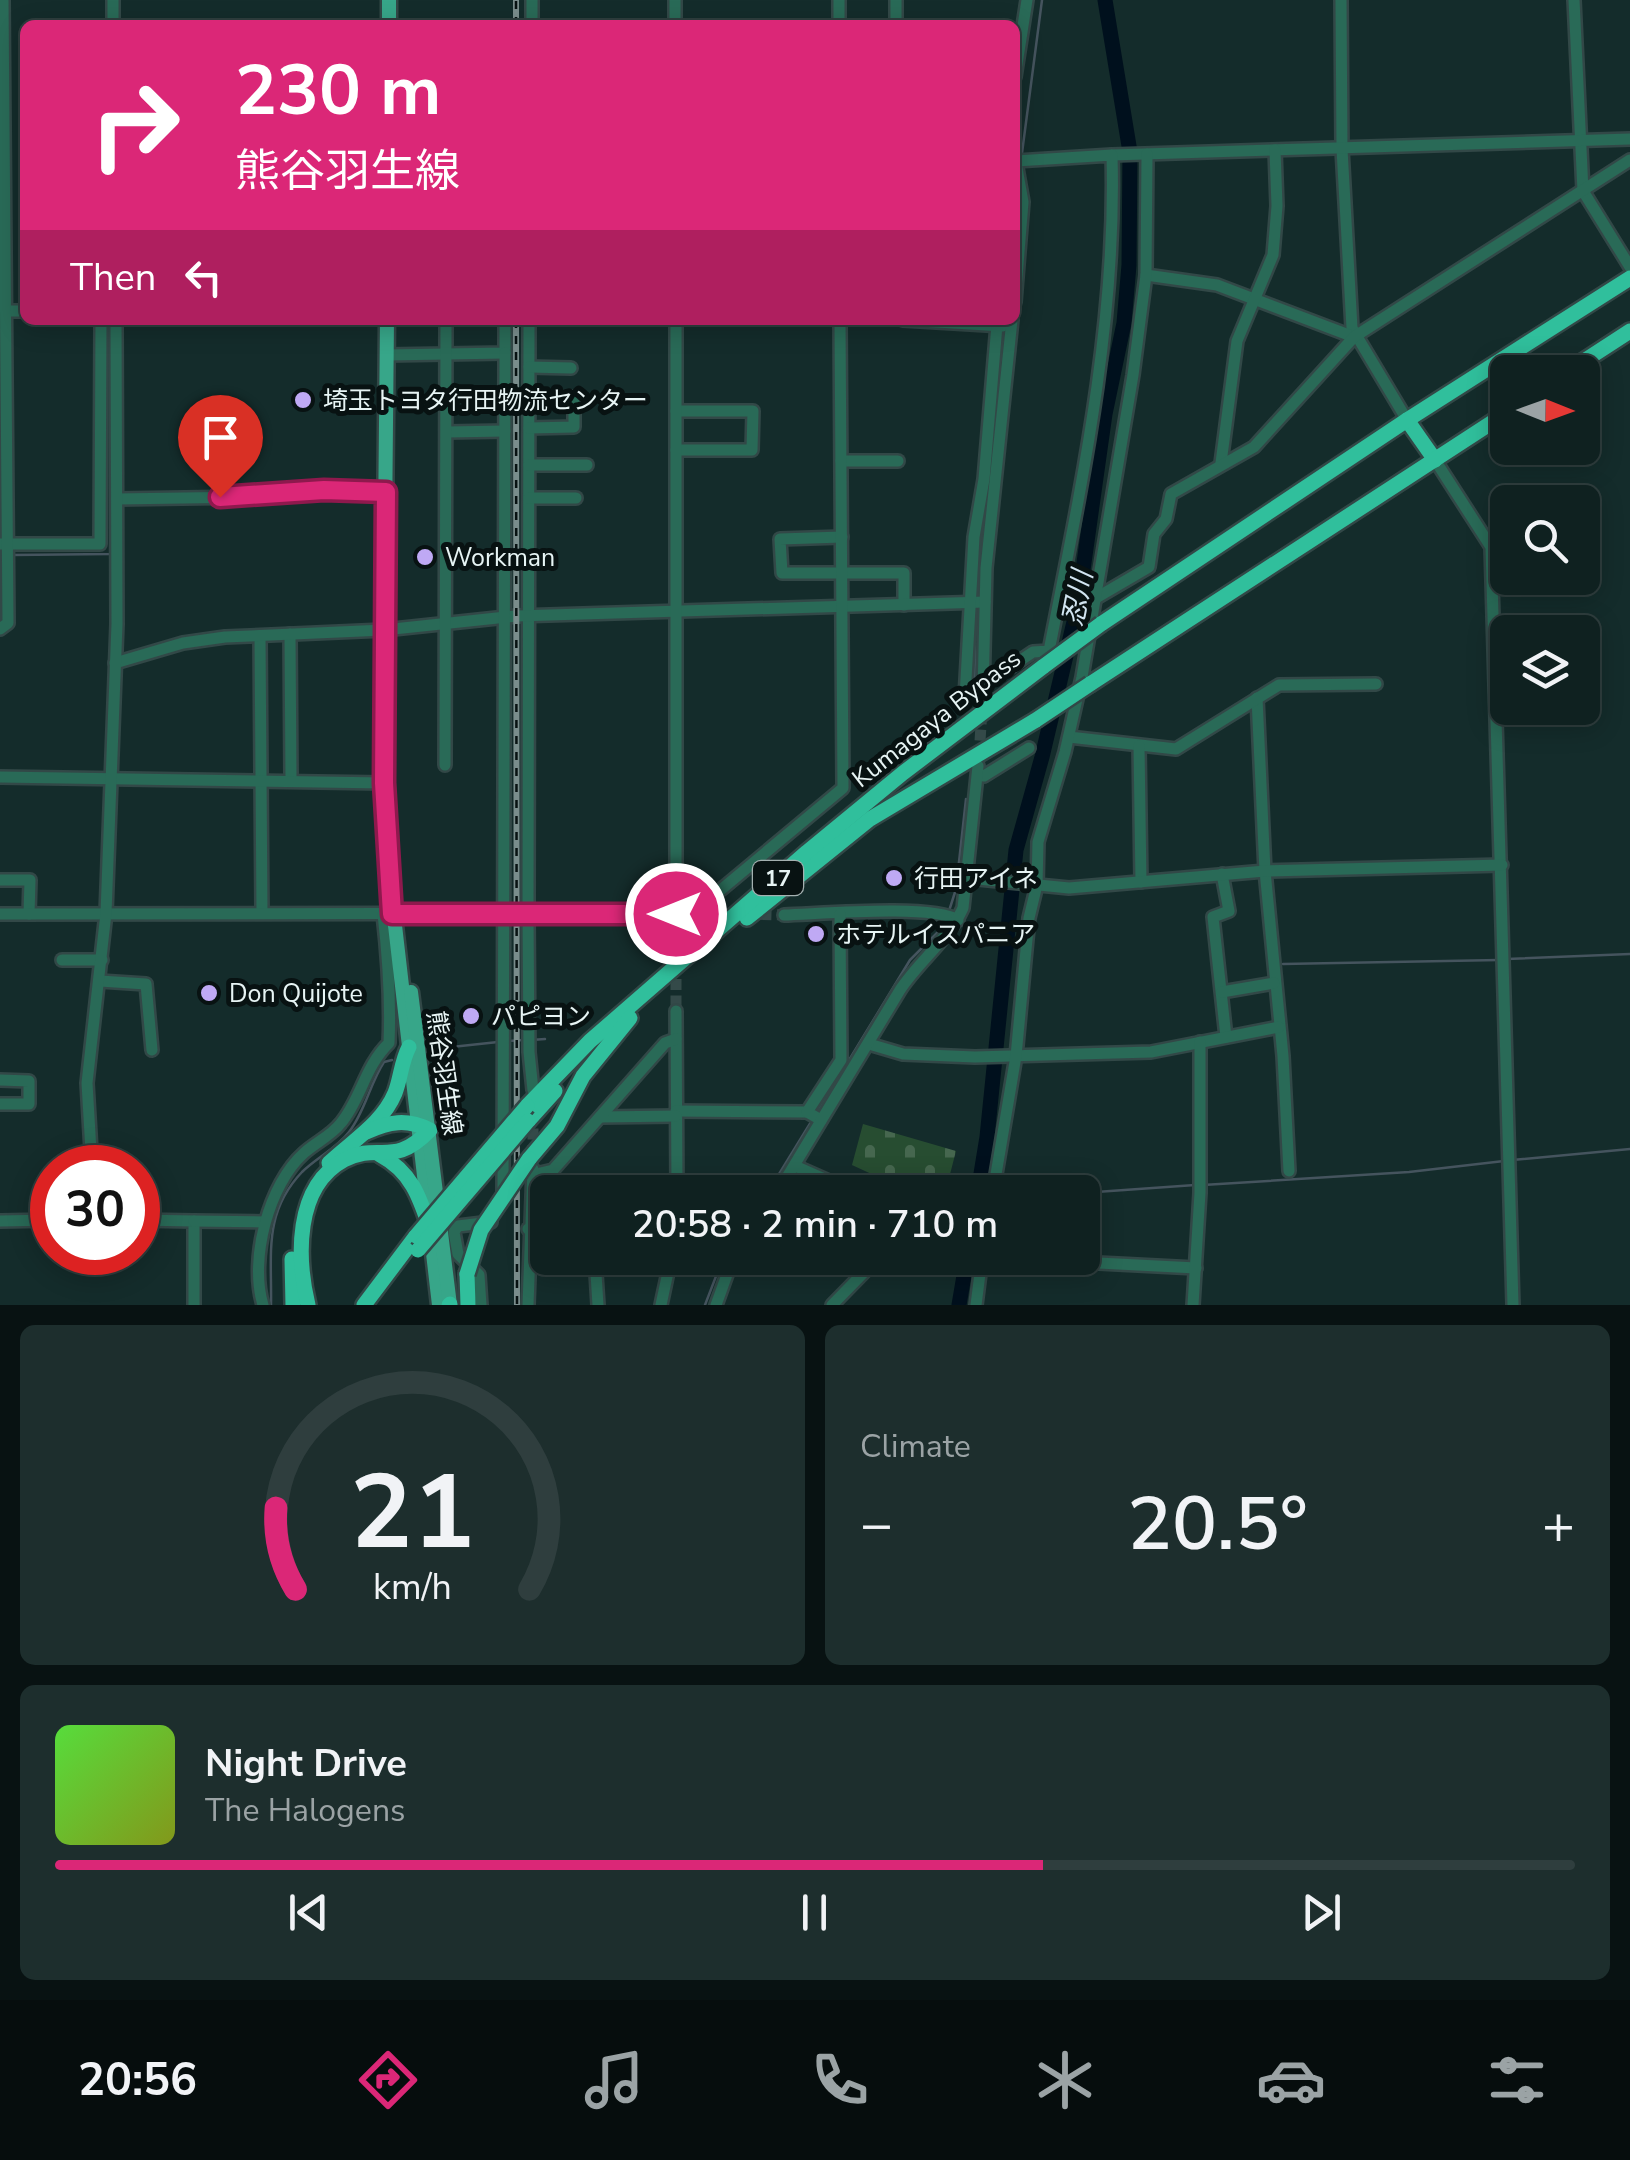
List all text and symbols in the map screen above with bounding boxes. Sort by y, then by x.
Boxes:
text: 230 m [235,43,441,139]
icon: right [70,60,200,190]
text: 熊谷羽生線 [235,141,460,202]
icon: left [176,250,231,305]
text: Then [70,252,156,303]
north arrow [1490,355,1600,465]
map controls [1490,355,1600,725]
place label: 埼玉トヨタ行田物流センター [323,384,648,418]
marker: 埼玉トヨタ行田物流センター [292,389,314,411]
pin [178,395,263,498]
icon: arrive [193,410,248,465]
button: search [1490,485,1600,595]
place label: Workman [445,541,555,575]
marker: Workman [414,546,436,568]
water label: 忍川 [1054,564,1103,629]
button: layers [1490,615,1600,725]
street label: Kumagaya Bypass [845,642,1028,796]
road number: 17 [753,861,803,895]
position arrow [624,862,728,966]
place label: 行田アイネ [914,862,1038,896]
marker: 行田アイネ [883,867,905,889]
place label: ホテルイスパニア [836,918,1035,952]
marker: ホテルイスパニア [805,923,827,945]
place label: Don Quijote [229,977,363,1011]
marker: Don Quijote [198,982,220,1004]
place label: パピヨン [491,1000,591,1034]
marker: パピヨン [460,1005,482,1027]
street label: 熊谷羽生線 [418,1009,470,1137]
speed limit sign: 30 [30,1145,160,1275]
text: 20:58 · 2 min · 710 m [632,1199,998,1250]
text: Climate [860,1425,971,1468]
text: 21 [350,1442,475,1584]
text: 20.5° [1127,1473,1308,1575]
text: − [860,1487,893,1562]
text: + [1542,1487,1575,1562]
text: km/h [373,1563,452,1612]
text: Night Drive [205,1738,407,1789]
text: The Halogens [205,1789,405,1832]
icon: previous [281,1885,336,1940]
icon: pause [787,1885,842,1940]
icon: next [1294,1885,1349,1940]
icon: directions [353,2045,423,2115]
icon: music [579,2045,649,2115]
icon: phone [805,2045,875,2115]
icon: climate [1030,2045,1100,2115]
icon: car [1256,2045,1326,2115]
icon: filters [1482,2045,1552,2115]
text: 20:56 [78,2050,197,2111]

